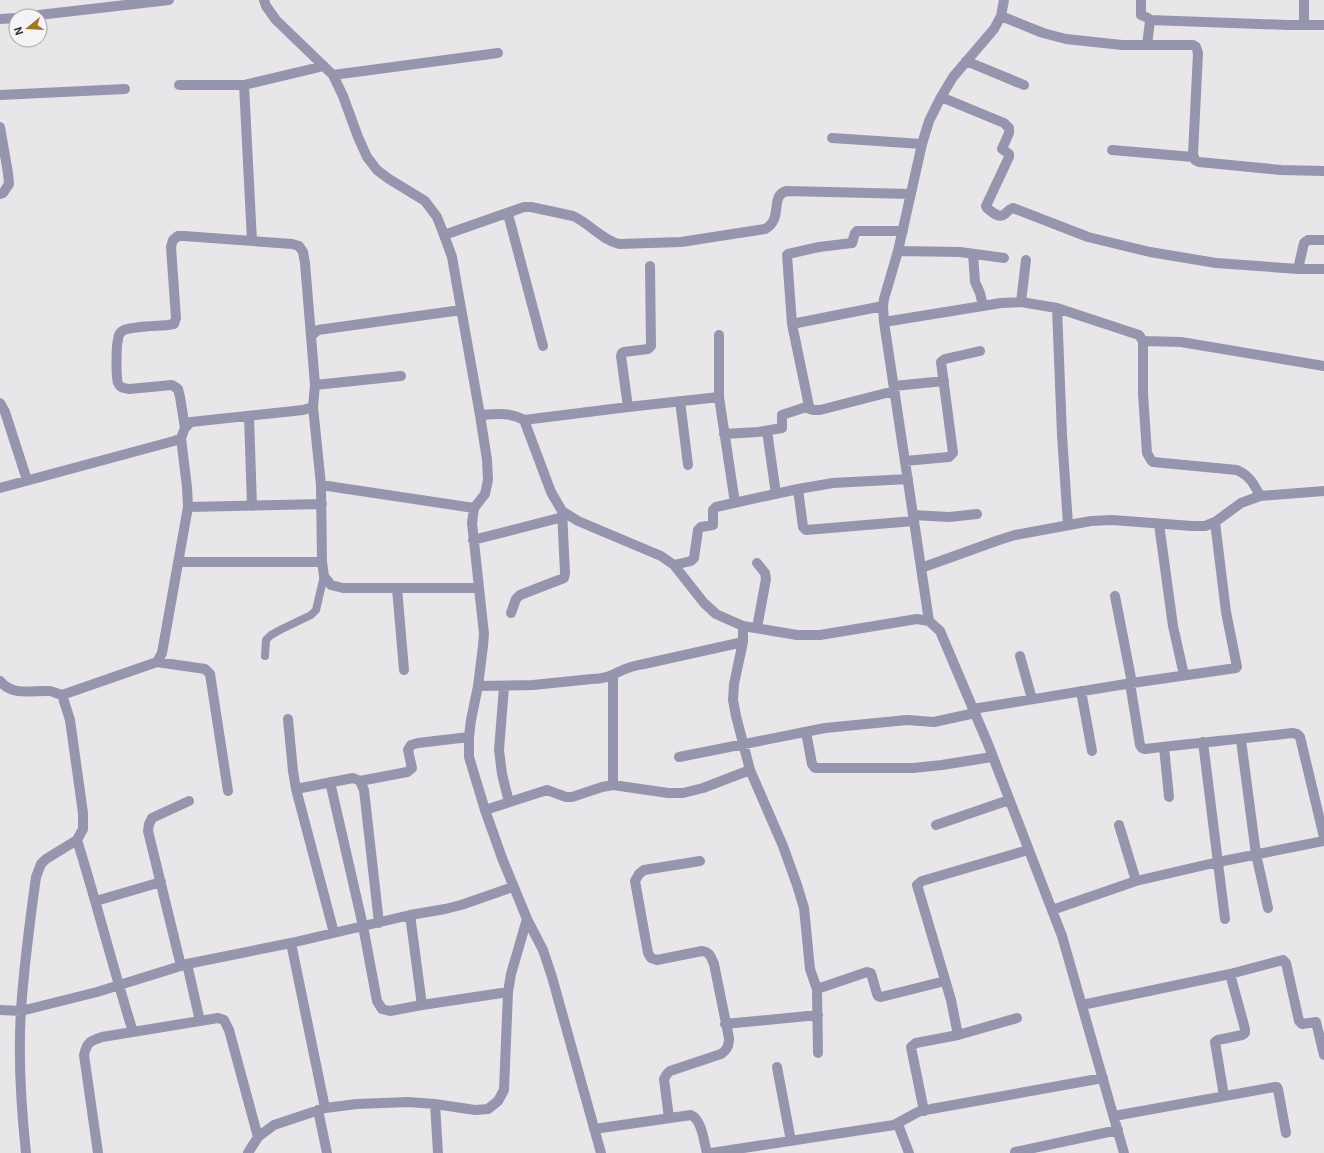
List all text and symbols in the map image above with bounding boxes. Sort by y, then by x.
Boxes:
north arrow [8,8,48,48]
text: N [12,25,26,37]

